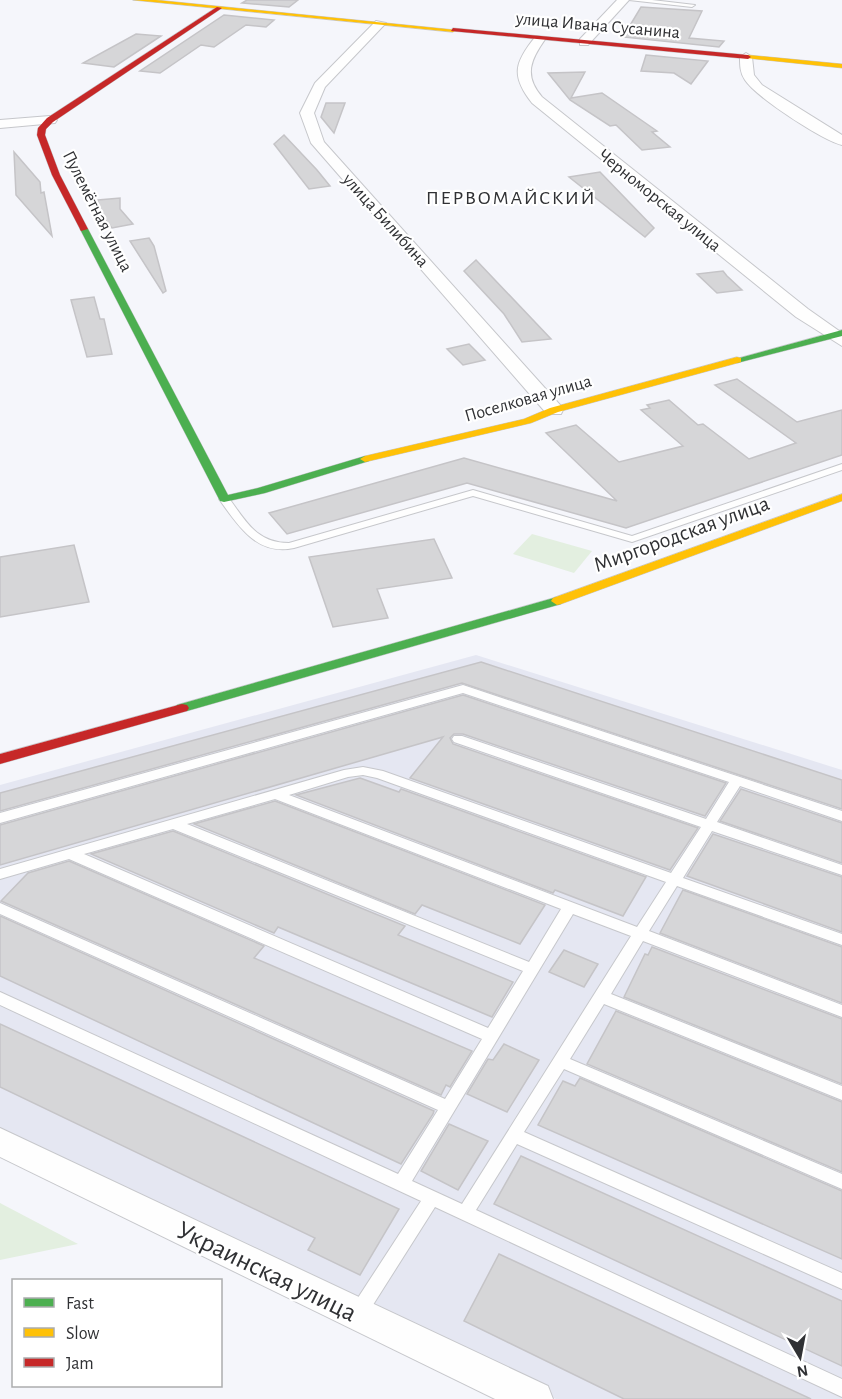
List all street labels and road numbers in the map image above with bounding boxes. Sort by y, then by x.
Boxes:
street label: улица Ивана Сусанина [514,10,681,42]
street label: Черноморская улица [595,146,724,256]
street label: Пулемётная улица [59,148,135,275]
street label: улица Билибина [338,169,433,271]
street label: Поселковая улица [463,372,594,426]
street label: Миргородская улица [590,492,772,576]
street label: Украинская улица [172,1216,361,1328]

